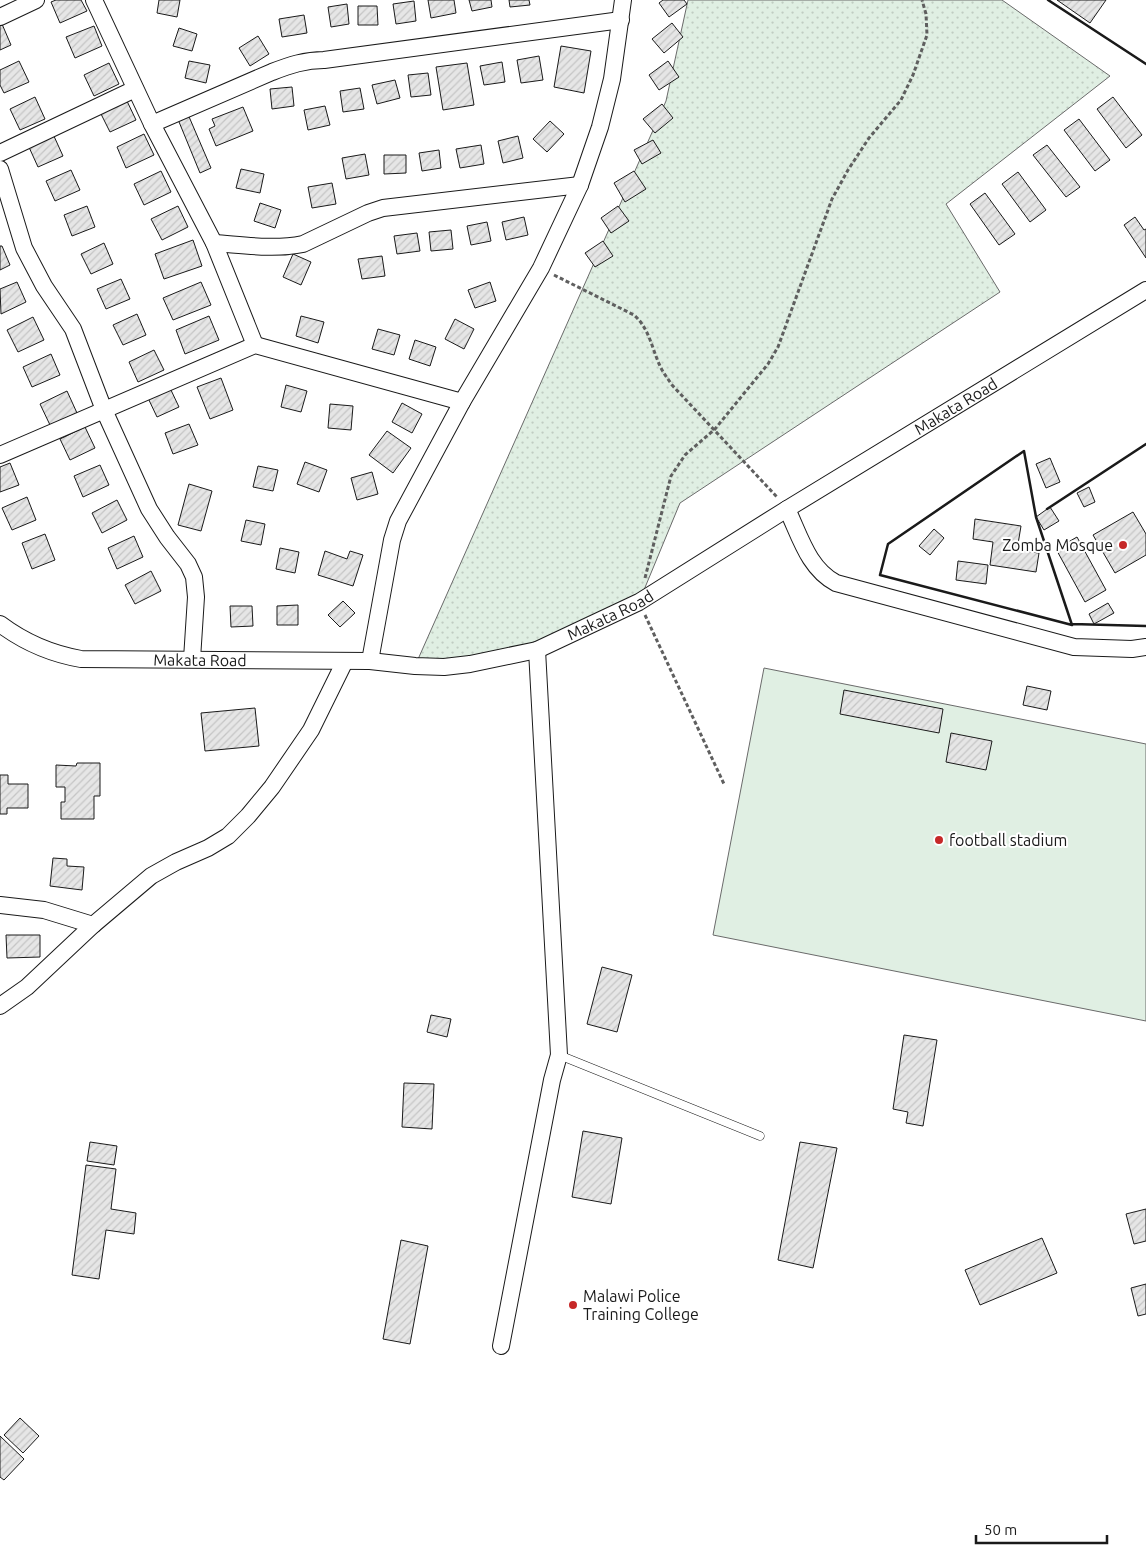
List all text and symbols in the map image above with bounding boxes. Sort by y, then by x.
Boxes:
street label: Makata Road [911,374,1000,438]
place label: Zomba Mosque [1002,536,1113,554]
marker: Zomba Mosque [1117,539,1129,551]
street label: Makata Road [564,586,657,644]
street label: Makata Road [153,651,247,669]
place label: football stadium [949,831,1067,849]
marker: football stadium [933,834,945,846]
place label: Malawi Police Training College [583,1287,699,1323]
marker: Malawi Police Training College [567,1299,579,1311]
scale bar [976,1512,1107,1544]
text: 50 m [984,1521,1017,1538]

